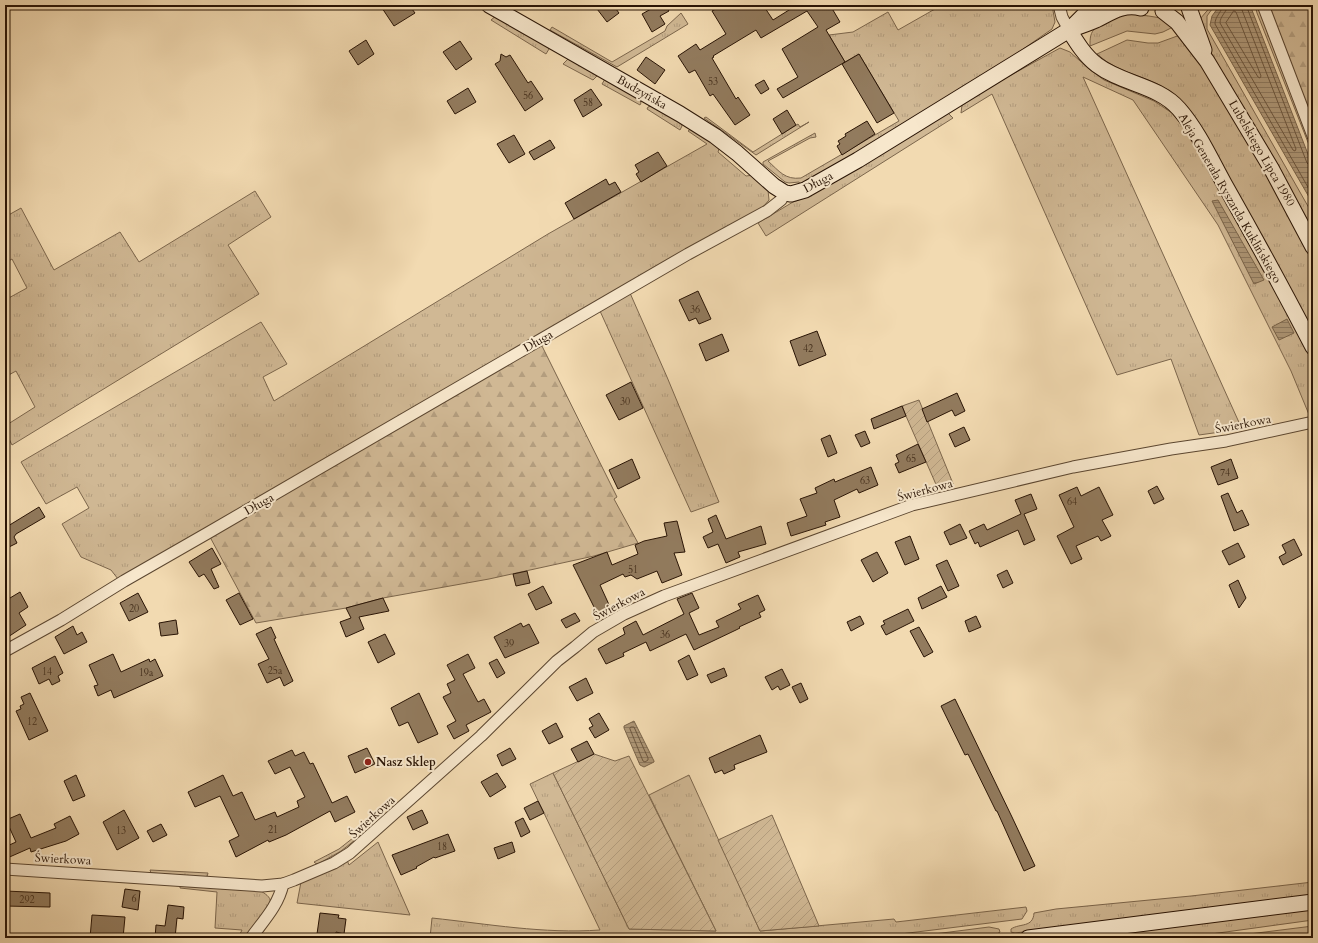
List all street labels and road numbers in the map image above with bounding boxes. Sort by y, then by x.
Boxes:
street label: Budzyńska [614,71,671,113]
street label: Lubelskiego Lipca 1980 [1225,97,1299,209]
street label: Aleja Generała Ryszarda Kuklińskiego [1175,110,1286,286]
street label: Długa [800,167,836,196]
street label: Długa [520,326,556,356]
street label: Świerkowa [1214,410,1273,437]
street label: Świerkowa [895,474,955,505]
street label: Długa [241,489,277,519]
street label: Świerkowa [590,582,648,624]
street label: Świerkowa [345,791,399,842]
street label: Świerkowa [34,849,93,869]

